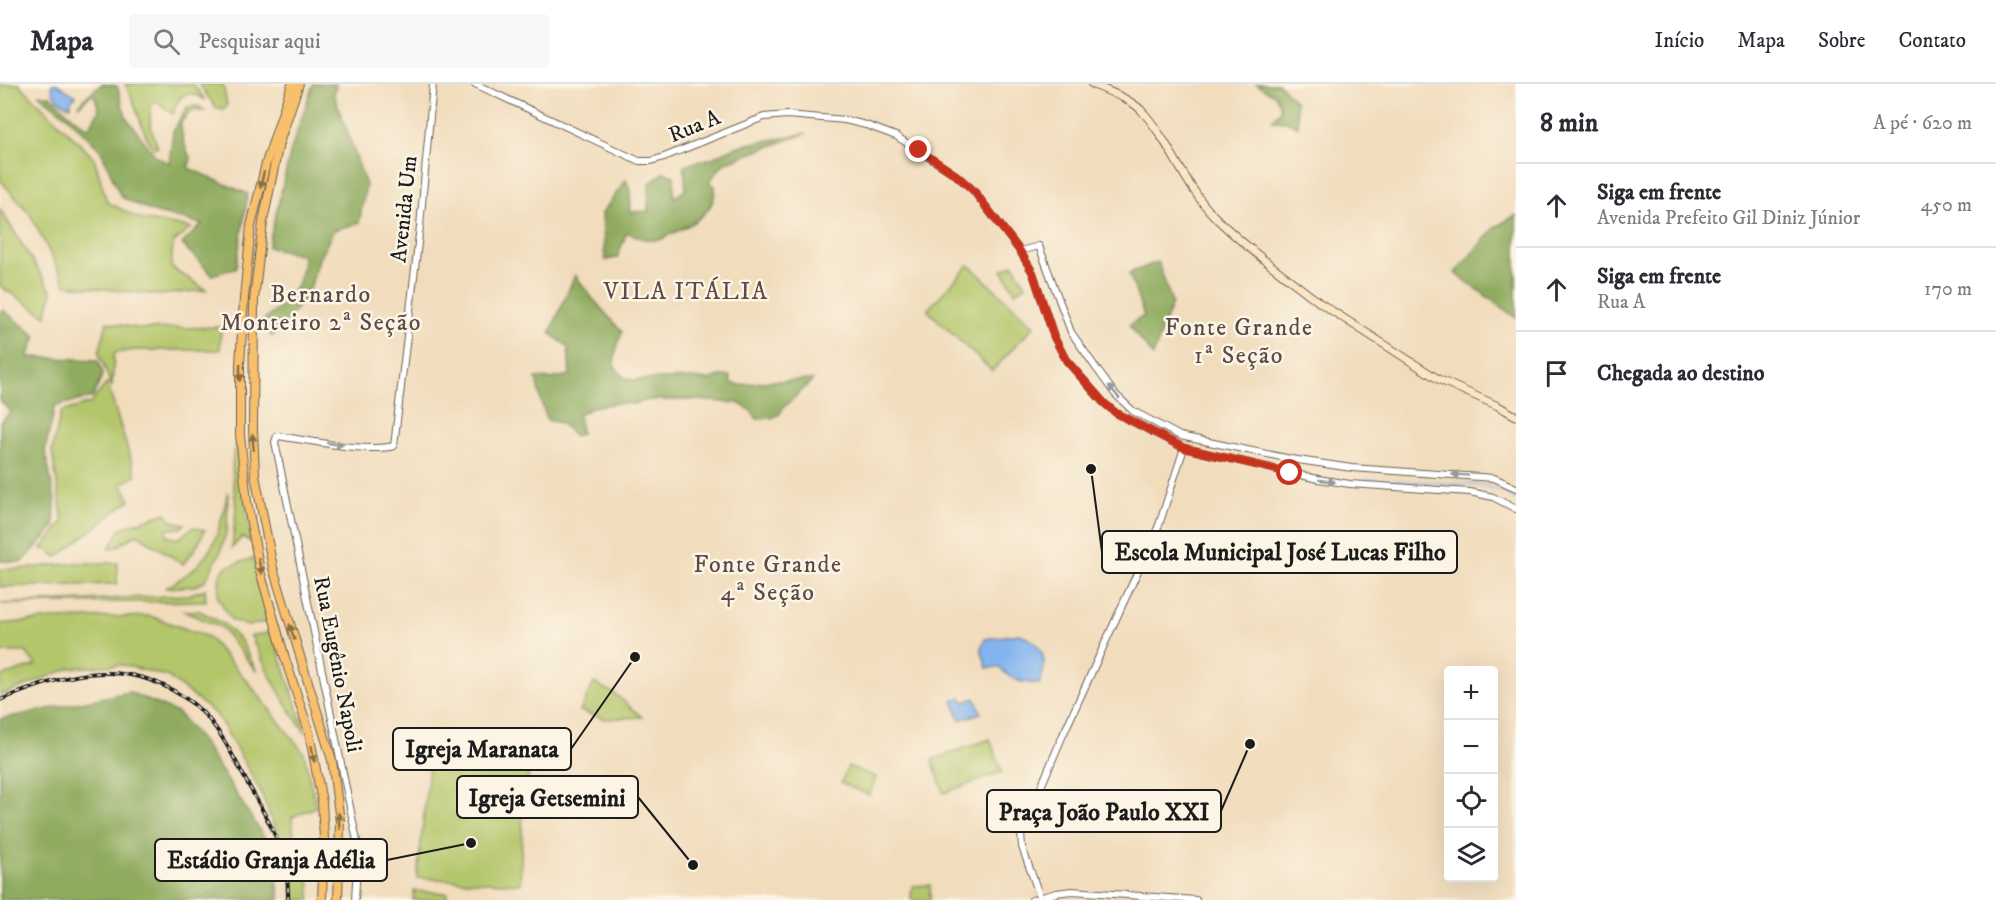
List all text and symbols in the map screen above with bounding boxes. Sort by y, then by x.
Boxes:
search box [129,14,549,68]
text: Mapa [30,24,93,59]
icon: search [150,25,183,58]
text: Pesquisar aqui [198,28,321,55]
text: Início [1655,28,1704,54]
text: Mapa [1737,28,1785,54]
text: Sobre [1818,28,1865,54]
text: Contato [1898,28,1966,54]
street label: Rua A [665,104,725,149]
text: 8 min [1540,107,1598,140]
text: A pé · 620 m [1873,111,1972,136]
route end [905,136,931,162]
street label: Avenida Um [385,154,424,264]
one-way arrow [257,171,266,190]
text: Siga em frente [1597,179,1721,206]
icon: ahead [1540,189,1573,222]
text: 450 m [1921,193,1972,218]
text: Avenida Prefeito Gil Diniz Júnior [1597,206,1860,231]
text: Siga em frente [1597,263,1721,290]
icon: ahead [1540,273,1573,306]
district label: VILA ITÁLIA [603,276,768,307]
text: 170 m [1924,277,1972,302]
district label: Bernardo Monteiro 2ª Seção [220,280,422,338]
text: Rua A [1597,290,1645,315]
district label: Fonte Grande 1ª Seção [1164,313,1314,371]
icon: arrive [1540,357,1573,390]
text: Chegada ao destino [1597,360,1764,387]
one-way arrow [235,364,245,383]
one-way arrow [1108,384,1121,400]
one-way arrow [249,432,258,451]
one-way arrow [325,439,344,448]
route start [1276,459,1302,485]
one-way arrow [1450,470,1469,480]
one-way arrow [1318,476,1337,485]
callout: Escola Municipal José Lucas Filho [1102,531,1457,573]
text: Escola Municipal José Lucas Filho [1114,538,1446,568]
district label: Fonte Grande 4ª Seção [693,550,843,608]
one-way arrow [255,557,265,576]
street label: Rua Eugênio Napoli [307,574,368,755]
one-way arrow [287,623,297,641]
map controls [1444,666,1498,882]
button: + [1444,666,1498,720]
button: − [1444,720,1498,774]
callout: Igreja Maranata [393,728,571,770]
text: Igreja Maranata [405,735,560,765]
one-way arrow [309,744,318,763]
button: locate [1444,774,1498,828]
callout: Igreja Getsemini [457,776,638,818]
text: Igreja Getsemini [469,784,625,814]
callout: Praça João Paulo XXI [987,790,1221,832]
text: Praça João Paulo XXI [999,798,1210,828]
one-way arrow [335,811,344,830]
button: layers [1444,828,1498,882]
callout: Estádio Granja Adélia [155,839,387,881]
text: Estádio Granja Adélia [167,846,376,876]

